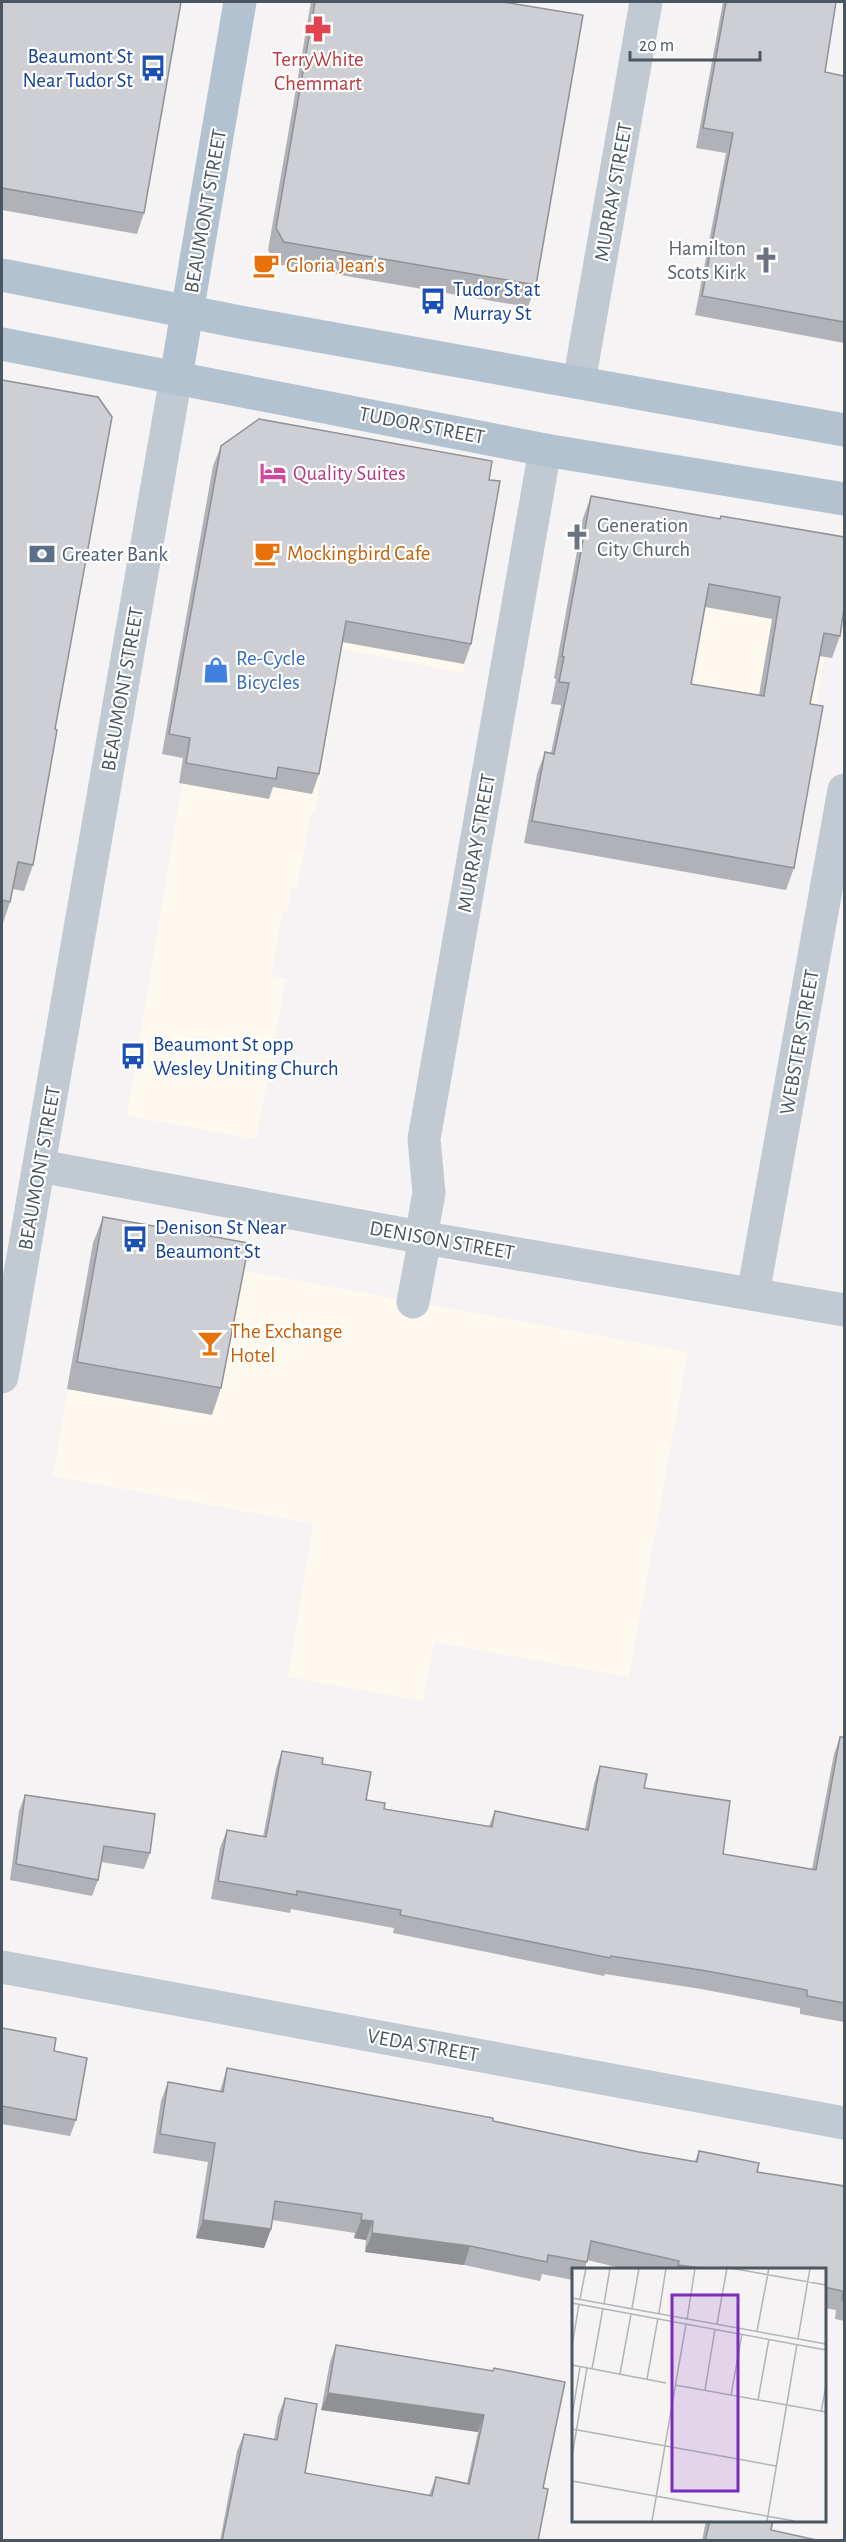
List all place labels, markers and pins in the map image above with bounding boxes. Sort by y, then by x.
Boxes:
pharmacy icon: TerryWhite Chemmart [303,14,333,44]
place label: Beaumont St Near Tudor St [22,46,133,91]
place label: TerryWhite Chemmart [272,49,364,94]
bus stop icon: Beaumont St Near Tudor St [138,53,168,83]
place label: Hamilton Scots Kirk [667,238,746,283]
church icon: Hamilton Scots Kirk [751,245,781,275]
cafe icon: Gloria Jean's [251,250,281,280]
place label: Gloria Jean's [286,255,385,276]
place label: Tudor St at Murray St [453,279,540,324]
bus stop icon: Tudor St at Murray St [418,286,448,316]
hotel icon: Quality Suites [258,458,288,488]
place label: Quality Suites [293,463,406,484]
place label: Generation City Church [597,515,690,560]
church icon: Generation City Church [562,522,592,552]
cafe icon: Mockingbird Cafe [252,538,282,568]
bank icon: Greater Bank [27,539,57,569]
place label: Mockingbird Cafe [287,543,430,564]
place label: Greater Bank [62,544,168,565]
place label: Re-Cycle Bicycles [236,648,305,693]
shop icon: Re-Cycle Bicycles [201,655,231,685]
place label: Beaumont St opp Wesley Uniting Church [153,1034,339,1079]
bus stop icon: Beaumont St opp Wesley Uniting Church [118,1041,148,1071]
place label: Denison St Near Beaumont St [155,1217,287,1262]
bus stop icon: Denison St Near Beaumont St [120,1224,150,1254]
place label: The Exchange Hotel [230,1321,342,1366]
bar icon: The Exchange Hotel [195,1328,225,1358]

